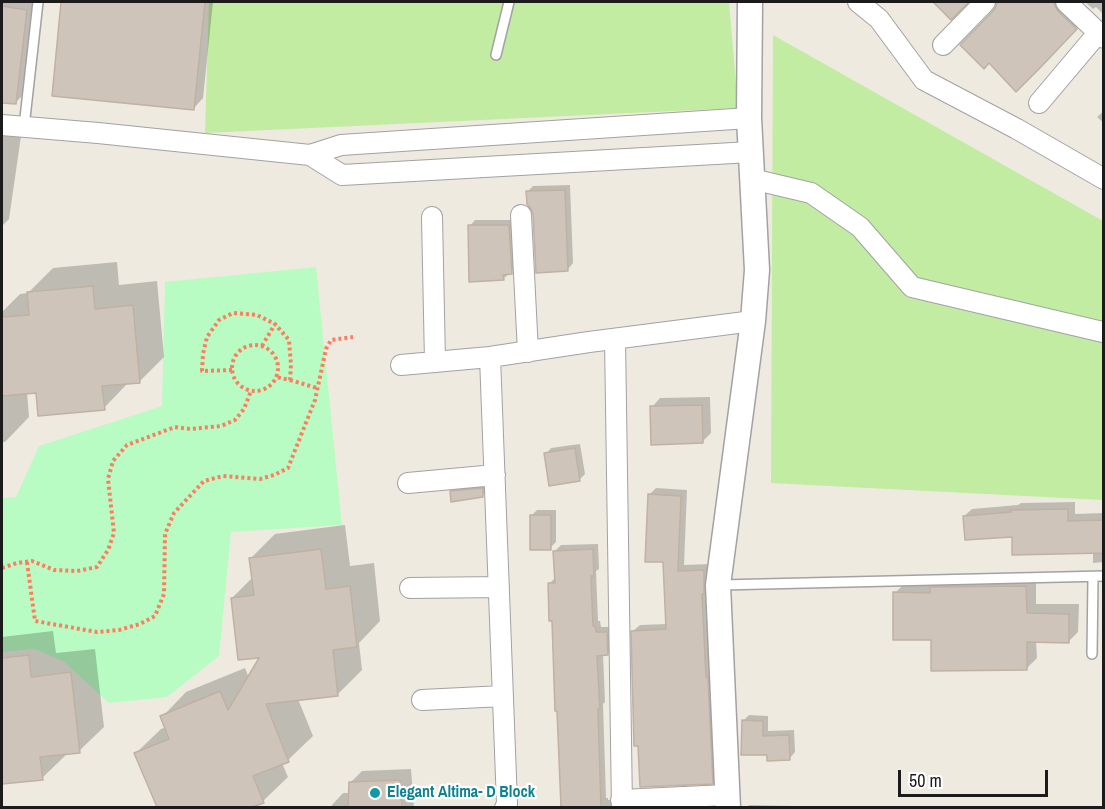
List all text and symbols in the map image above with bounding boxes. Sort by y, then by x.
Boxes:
scale bar [901,758,1051,796]
text: 50 m [909,768,942,793]
place label: Elegant Altima- D Block [387,783,535,803]
marker: Elegant Altima- D Block [368,786,382,800]

